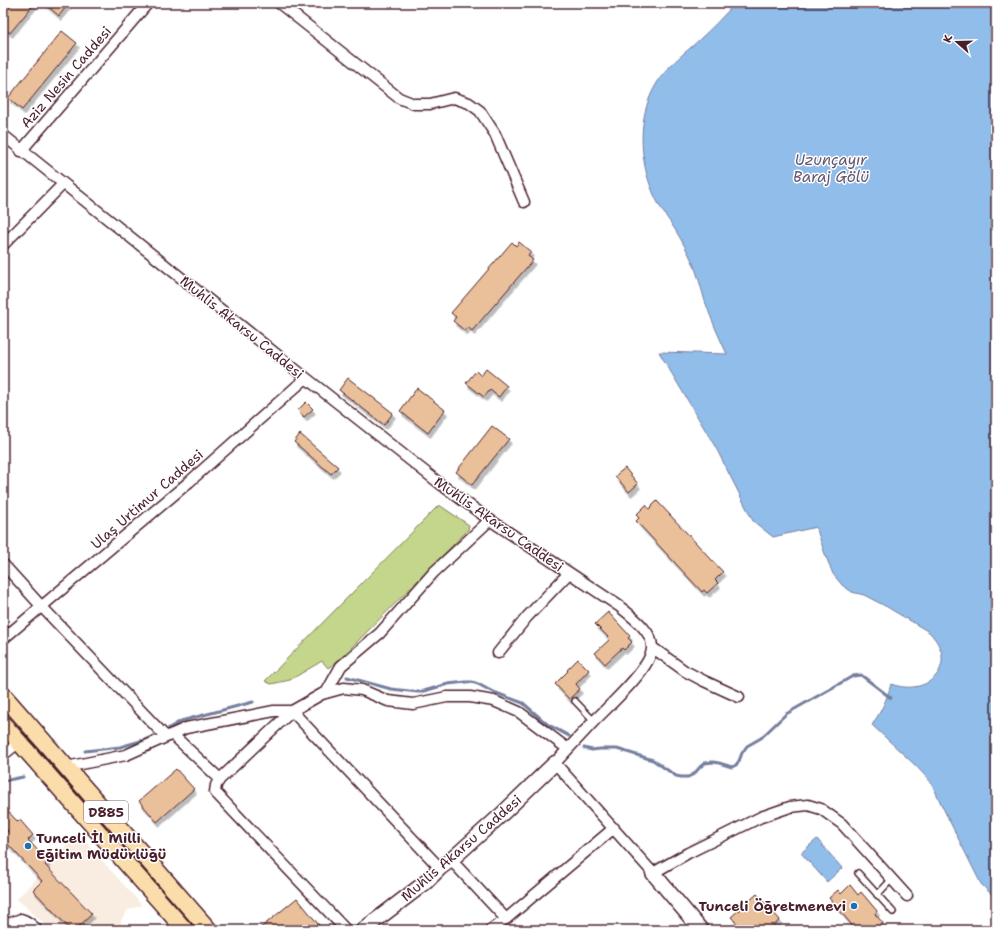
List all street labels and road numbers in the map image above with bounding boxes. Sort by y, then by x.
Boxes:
street label: Aziz Nesin Caddesi [17,22,115,132]
street label: Muhlis Akarsu Caddesi [176,272,308,382]
street label: Ulaş Urtimur Caddesi [87,445,207,553]
street label: Muhlis Akarsu Caddesi [431,472,567,576]
street label: Muhlis Akarsu Caddesi [397,791,525,905]
road number: D885 [84,801,128,823]

